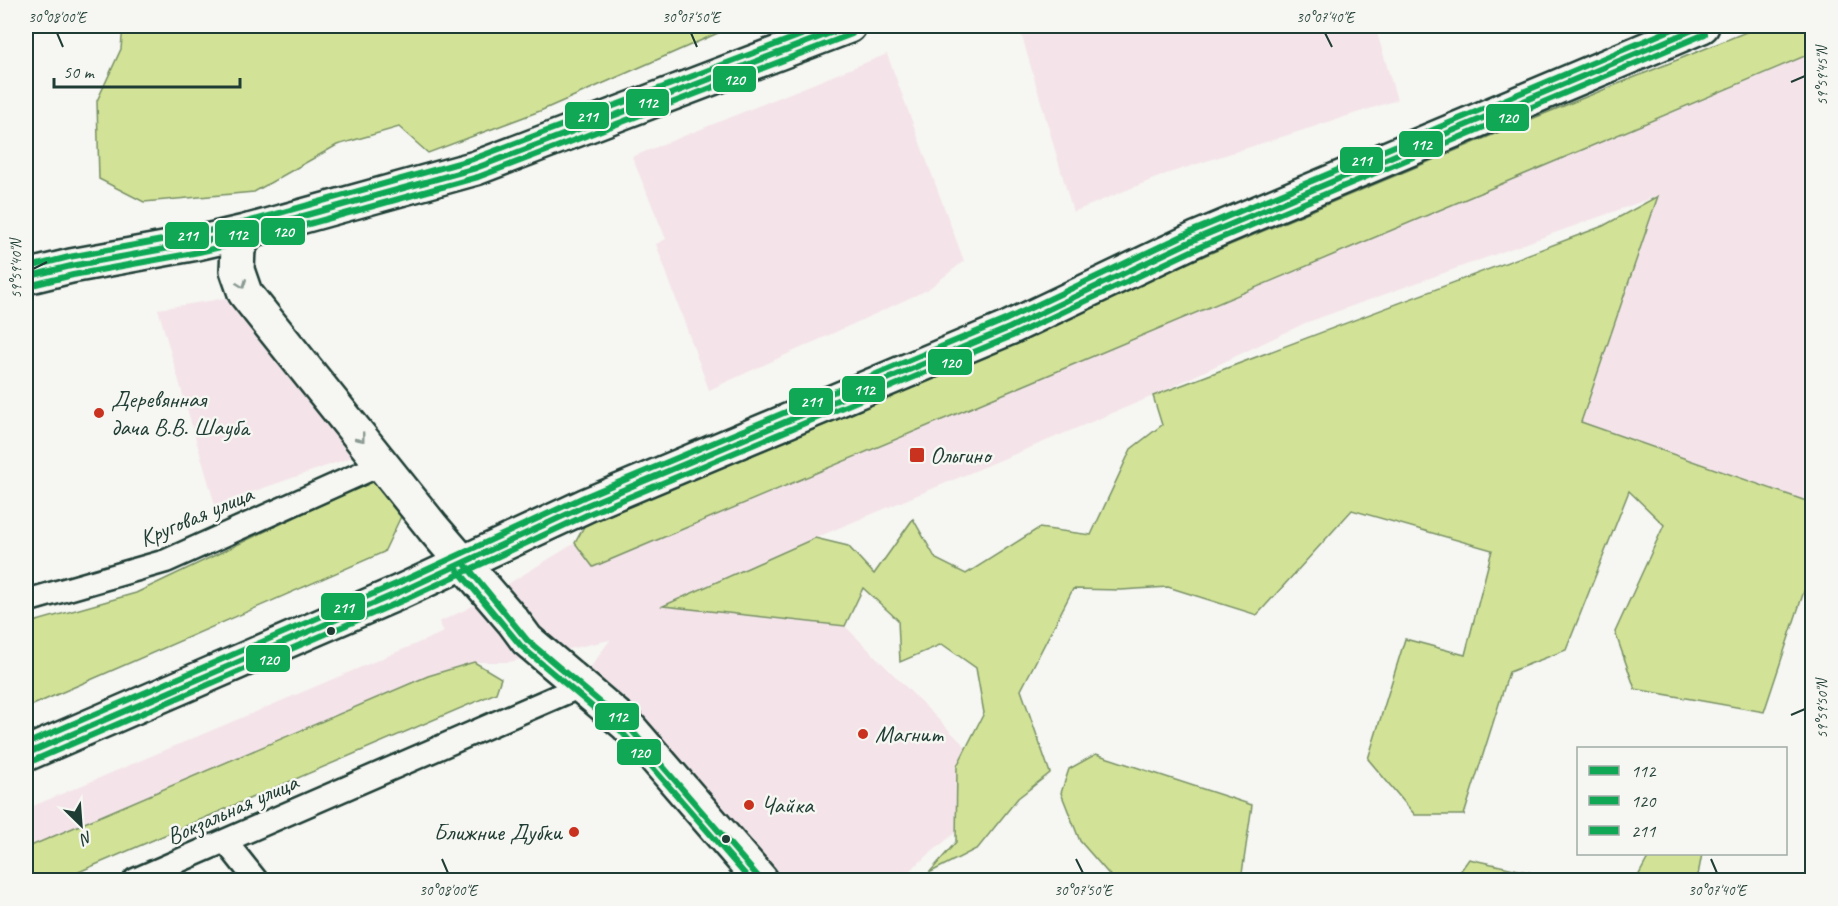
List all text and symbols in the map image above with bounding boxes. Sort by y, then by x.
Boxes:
text: 30°08'00"E [28,8,88,27]
text: 30°07'50"E [662,8,722,27]
text: 30°07'40"E [1296,8,1356,27]
text: 59°59'45"N [1813,43,1832,106]
scale bar [54,51,240,89]
text: 50 m [63,61,96,83]
line badge: 120 [712,65,757,93]
text: 120 [723,70,747,90]
line badge: 112 [625,88,670,117]
text: 112 [636,93,660,113]
line badge: 211 [564,101,610,130]
line badge: 120 [1485,103,1530,132]
text: 211 [576,107,600,127]
text: 120 [1496,108,1520,128]
line badge: 112 [1398,130,1444,158]
text: 112 [1410,135,1434,155]
line badge: 211 [1339,146,1384,174]
text: 211 [1350,151,1374,171]
line badge: 120 [260,217,306,246]
line badge: 112 [214,219,260,248]
line badge: 211 [164,221,210,250]
text: 120 [272,222,296,242]
text: 112 [226,225,250,245]
text: 211 [176,226,200,246]
text: 59°59'40"N [7,236,26,299]
one-way arrow [235,279,248,289]
line badge: 120 [927,348,973,376]
text: 120 [939,353,963,373]
line badge: 112 [841,375,886,403]
text: 112 [853,380,877,400]
place label: Деревянная дача В.В. Шауба [111,384,251,442]
line badge: 211 [788,387,834,416]
text: 211 [800,392,824,412]
marker: Деревянная дача В.В. Шауба [92,406,106,420]
one-way arrow [354,431,365,442]
place label: Ольгино [930,440,993,470]
marker: Ольгино [908,446,926,464]
street label: Круговая улица [135,478,259,553]
line badge: 211 [320,592,366,621]
text: 211 [332,598,356,618]
unlabelled marker [325,625,337,637]
line badge: 120 [245,644,291,673]
text: 120 [257,650,281,670]
text: 59°59'50"N [1813,676,1832,739]
line badge: 112 [594,702,640,731]
text: 112 [606,707,630,727]
place label: Магнит [875,719,944,749]
marker: Магнит [856,727,870,741]
line badge: 120 [616,738,662,766]
text: 120 [628,743,652,763]
legend [1577,747,1787,855]
text: 112 [1631,760,1657,782]
street label: Вокзальная улица [162,766,304,851]
place label: Чайка [761,790,815,820]
text: 120 [1631,790,1657,812]
north arrow [51,795,111,855]
marker: Чайка [742,798,756,812]
place label: Ближние Дубки [434,817,563,847]
text: 211 [1631,820,1656,842]
marker: Ближние Дубки [567,825,581,839]
text: N [75,827,96,850]
unlabelled marker [720,833,732,845]
text: 30°08'00"E [419,881,479,900]
text: 30°07'50"E [1054,881,1114,900]
text: 30°07'40"E [1688,881,1748,900]

